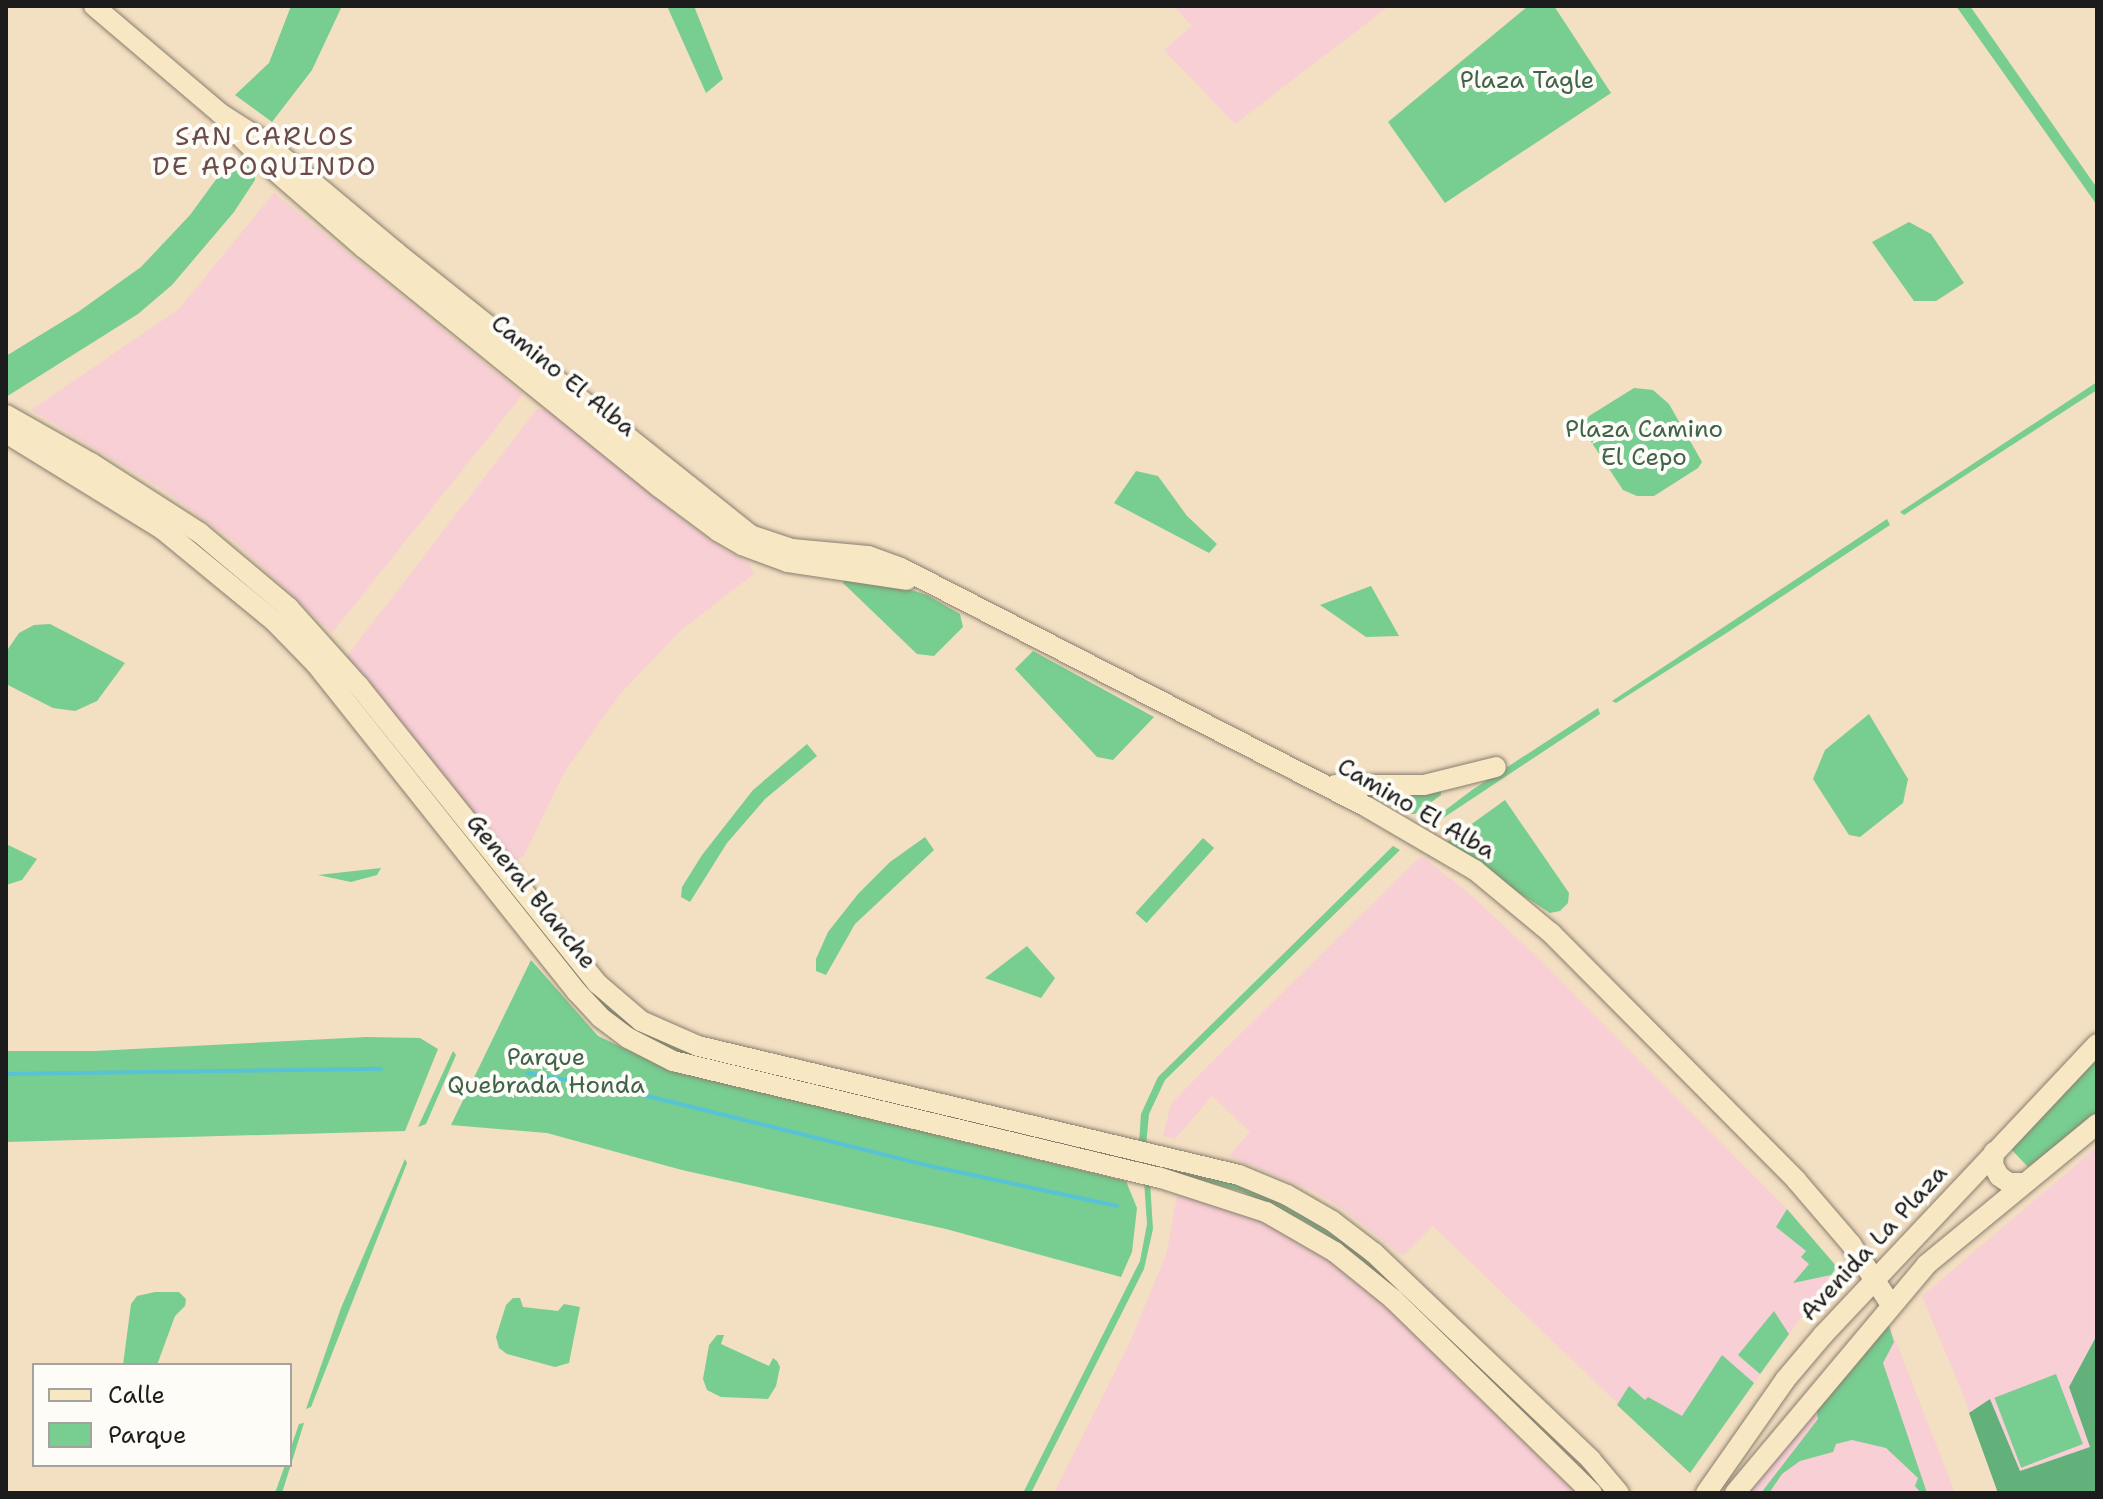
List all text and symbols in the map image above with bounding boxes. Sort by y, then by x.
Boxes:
park label: Plaza Tagle [1460,67,1594,95]
district label: SAN CARLOS DE APOQUINDO [152,120,378,182]
street label: Camino El Alba [485,309,641,443]
park label: Plaza Camino El Cepo [1565,416,1723,472]
street label: Camino El Alba [1332,752,1500,866]
street label: General Blanche [460,809,602,975]
park label: Parque Quebrada Honda [447,1044,645,1100]
street label: Avenida La Plaza [1794,1159,1954,1327]
legend [32,1363,292,1467]
text: Calle [108,1379,165,1411]
text: Parque [108,1419,187,1451]

